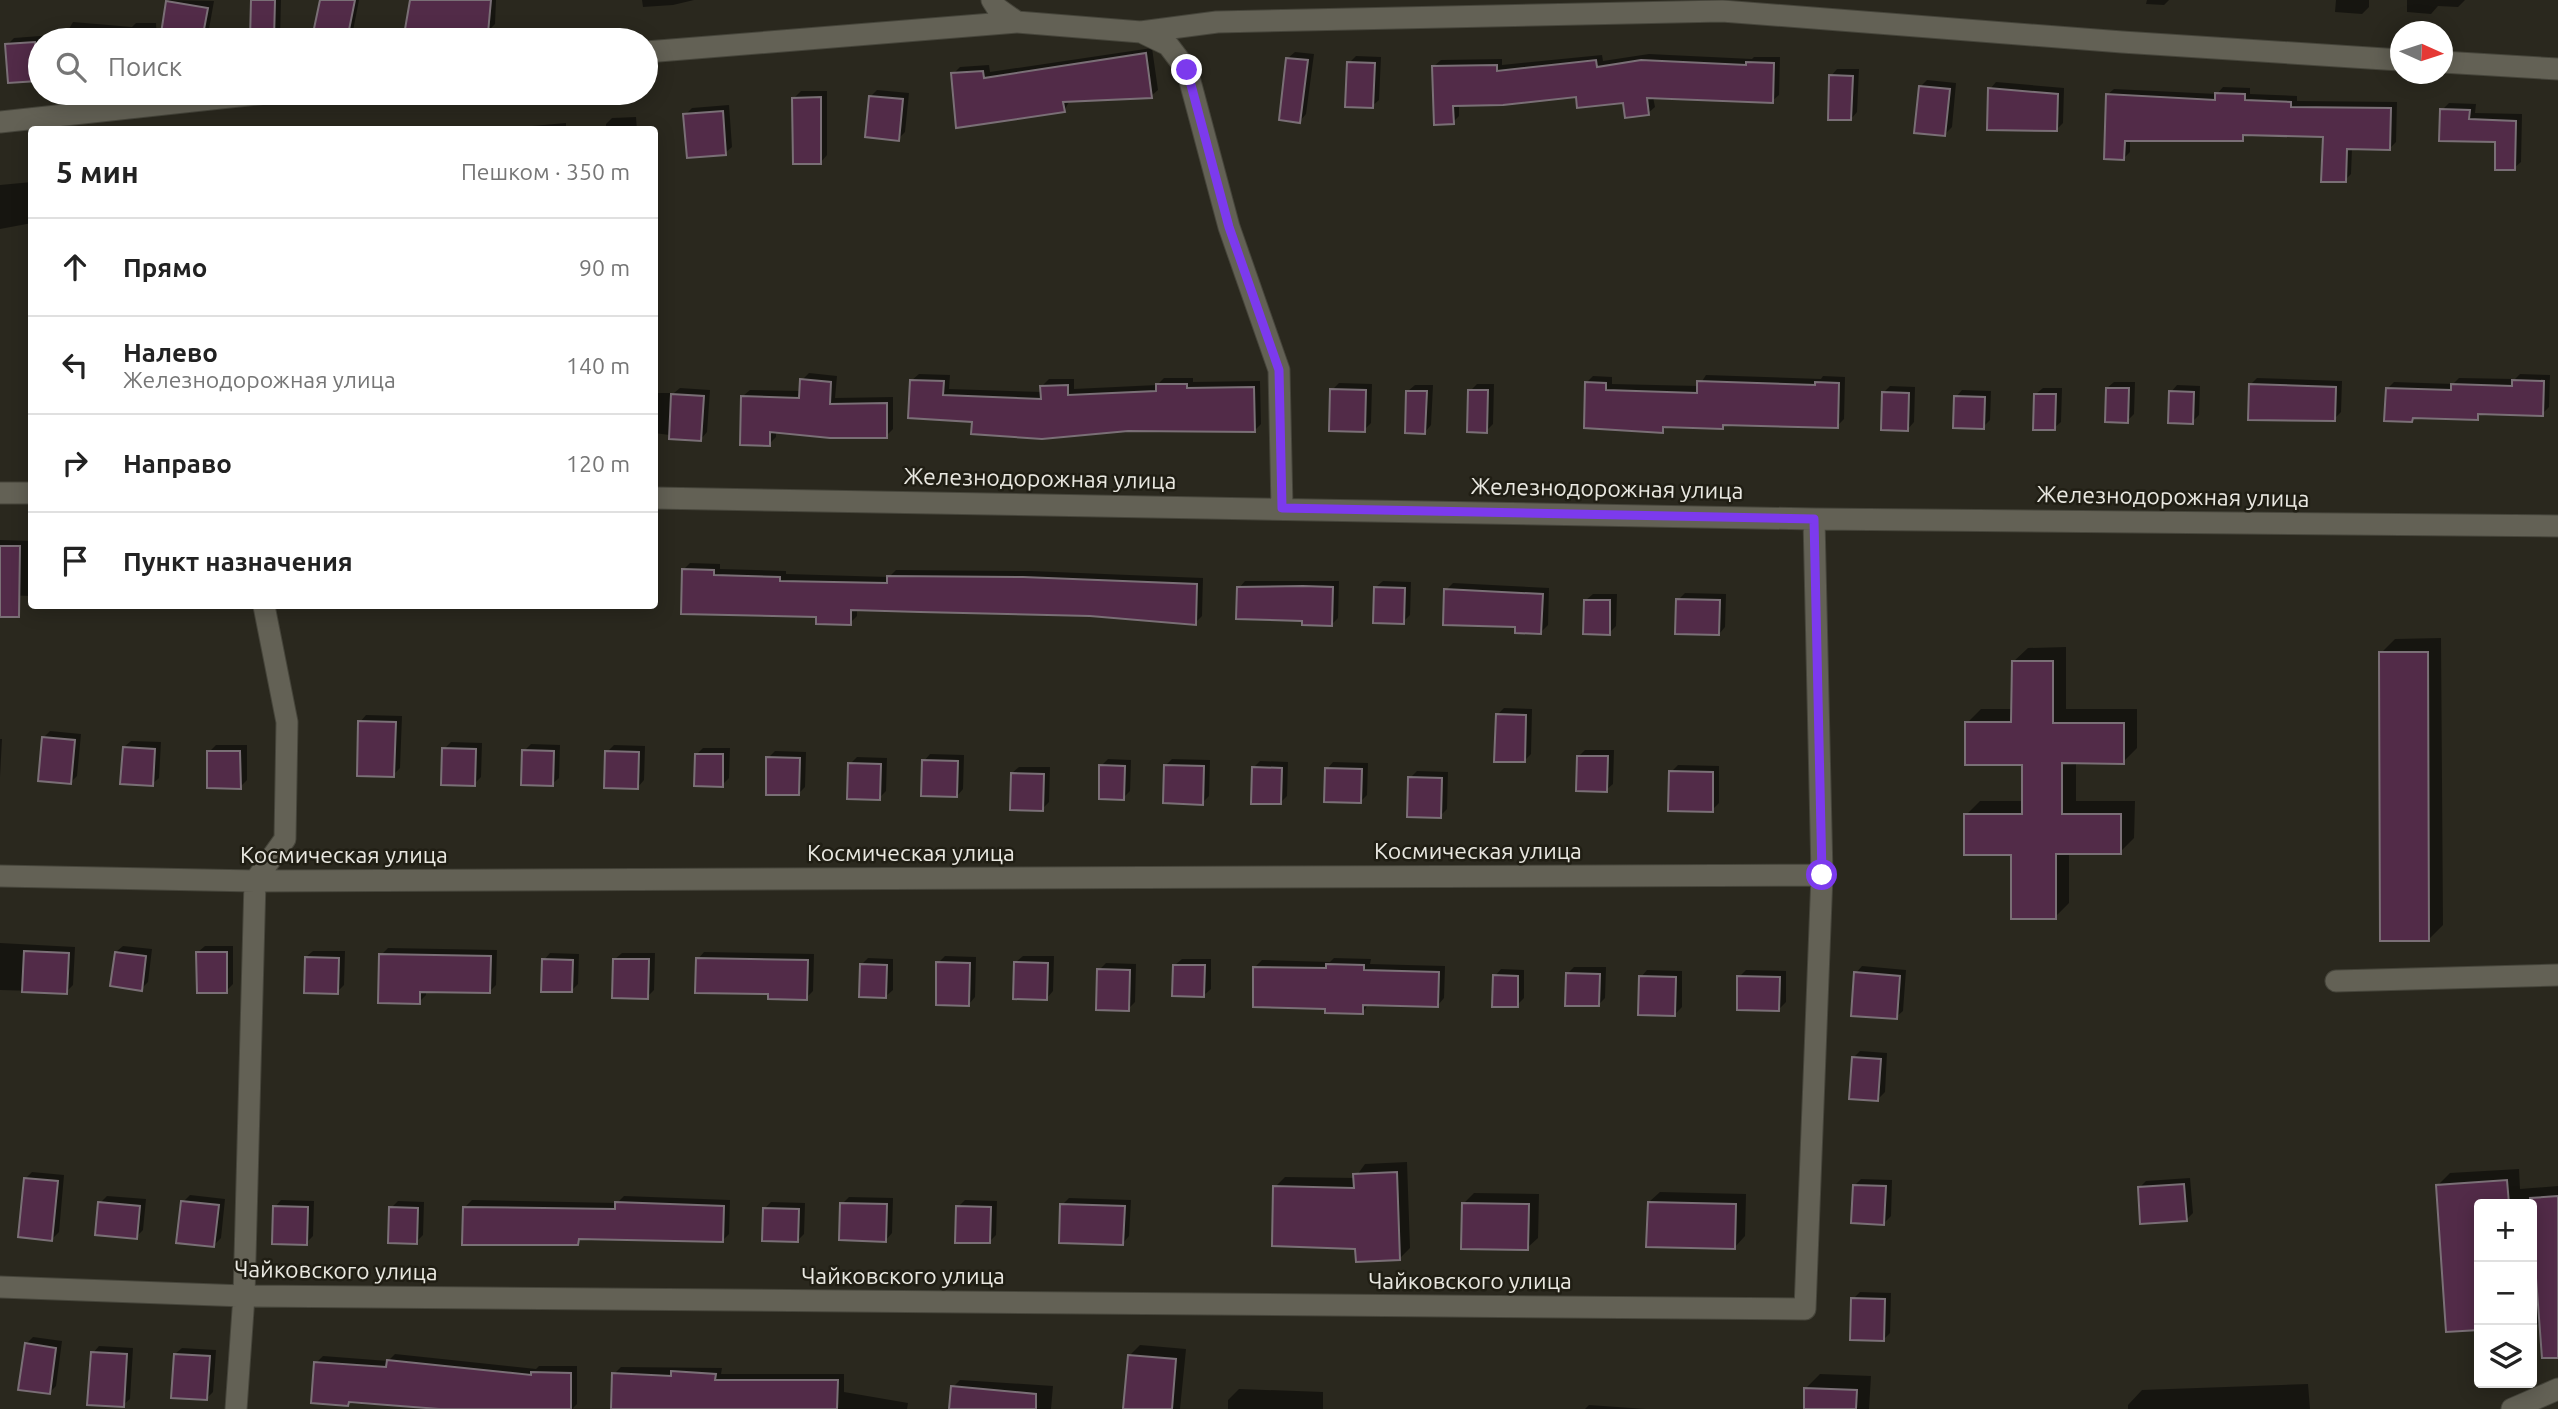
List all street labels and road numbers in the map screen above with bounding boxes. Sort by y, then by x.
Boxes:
street label: Железнодорожная улица [903,463,1177,493]
street label: Железнодорожная улица [1470,473,1744,503]
street label: Железнодорожная улица [2036,481,2310,511]
street label: Космическая улица [1374,838,1582,863]
street label: Космическая улица [807,840,1015,865]
street label: Космическая улица [240,842,448,867]
street label: Чайковского улица [234,1256,438,1284]
street label: Чайковского улица [801,1263,1005,1288]
street label: Чайковского улица [1368,1268,1572,1293]

